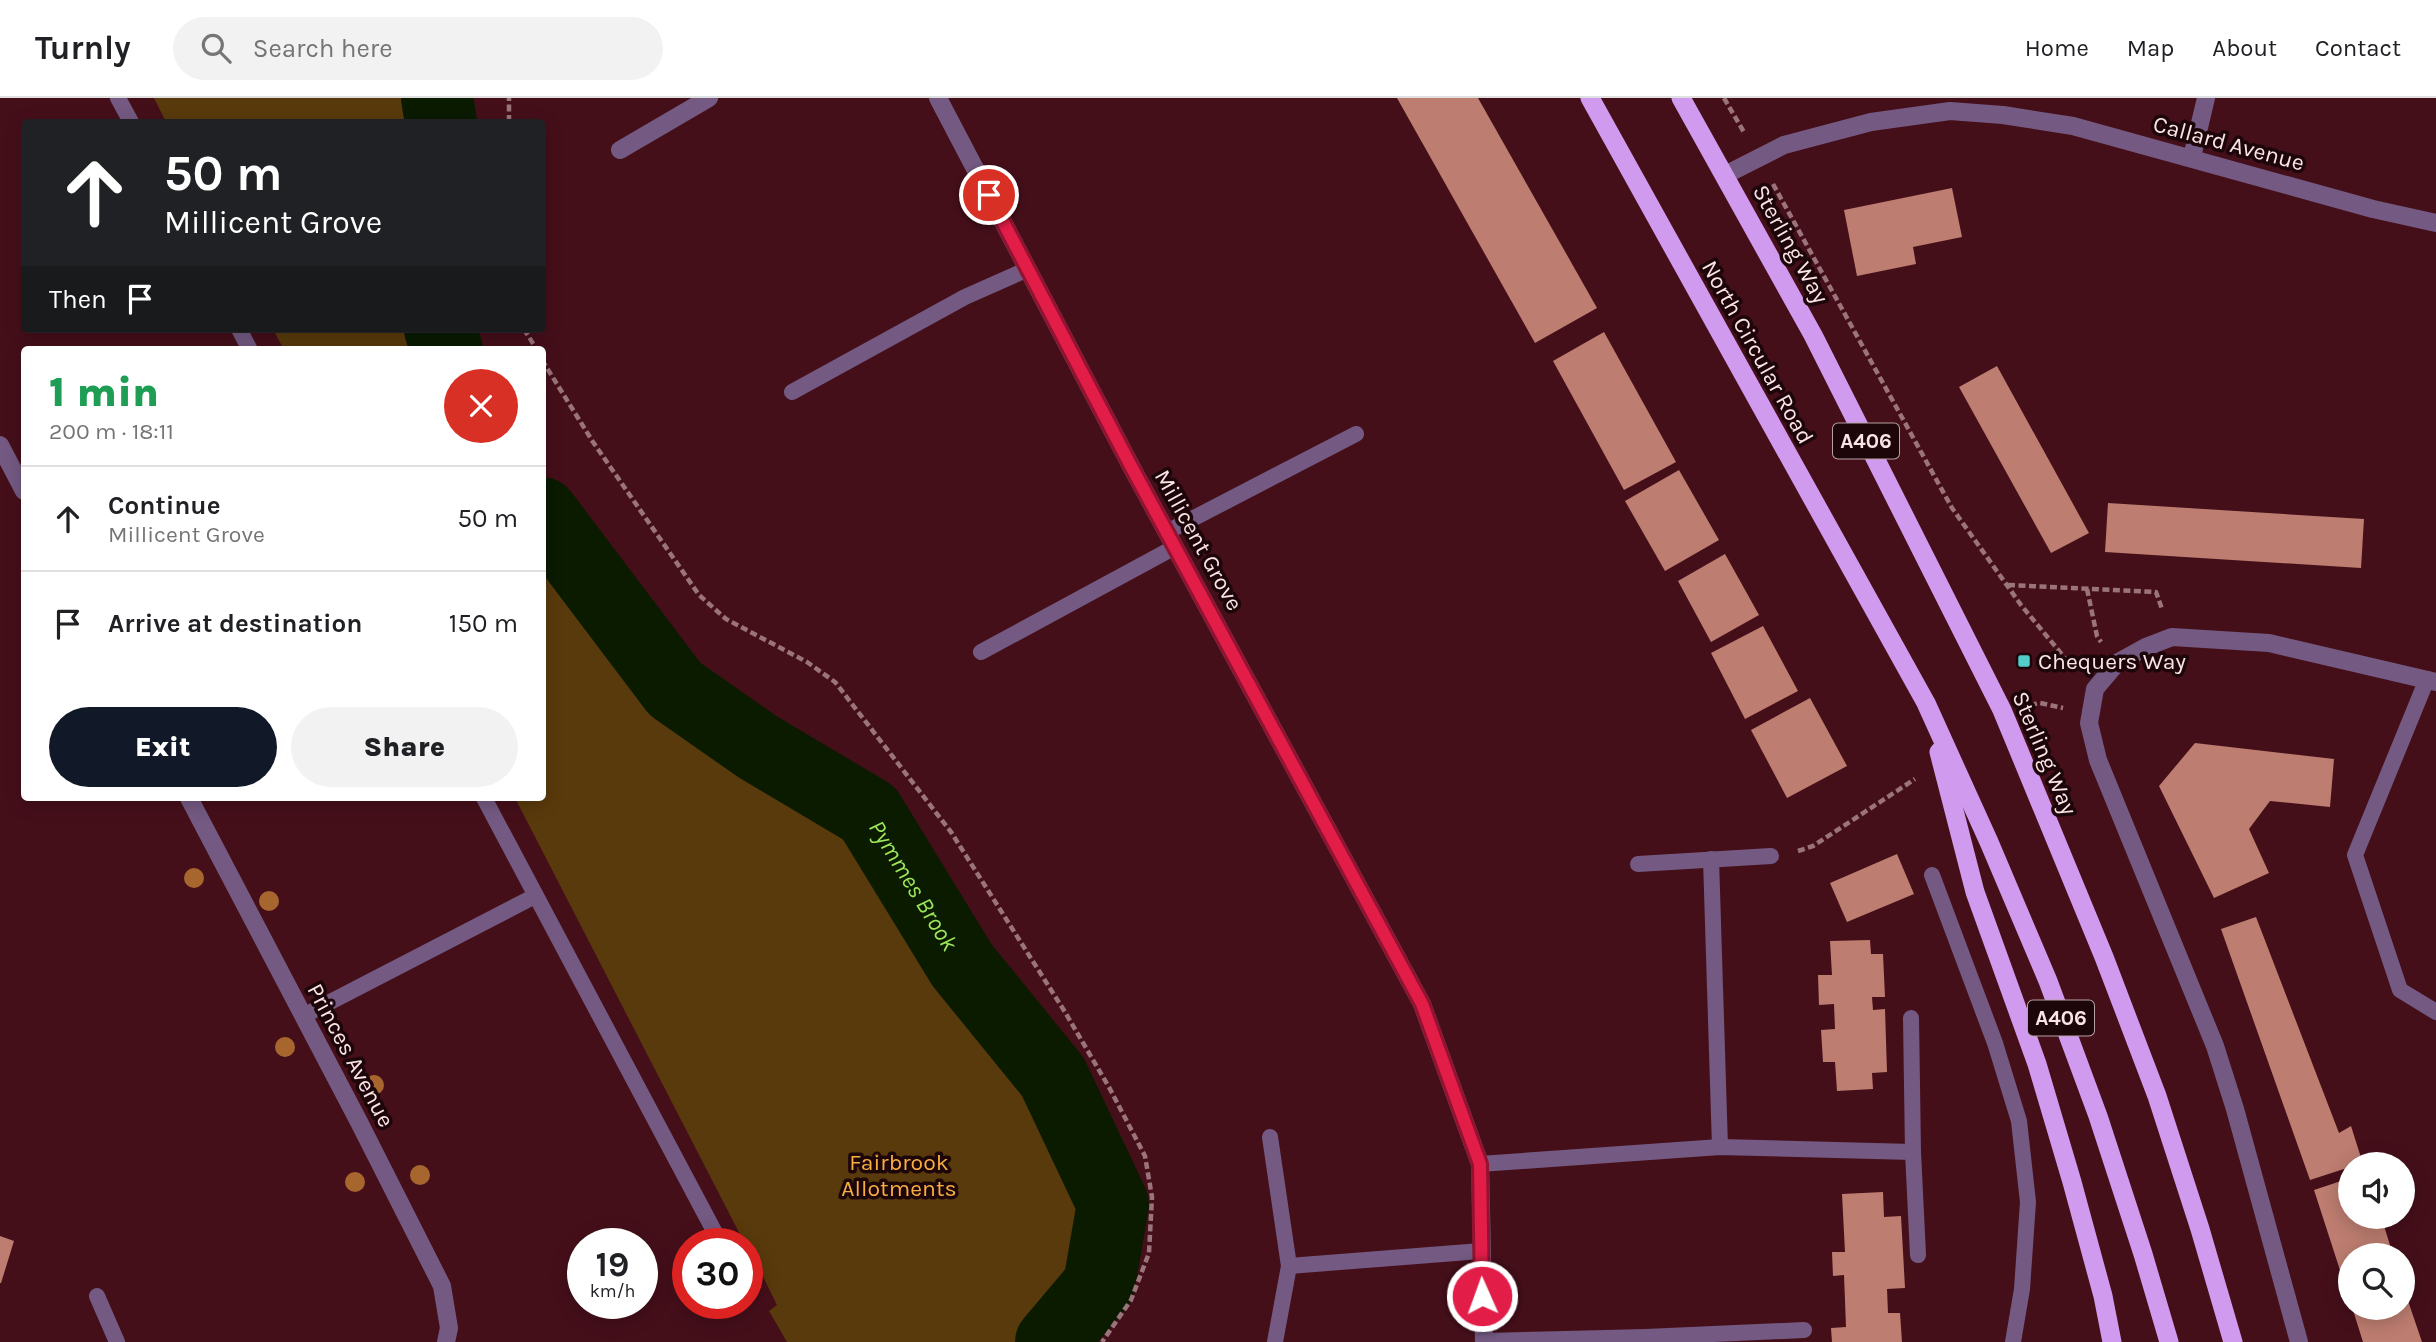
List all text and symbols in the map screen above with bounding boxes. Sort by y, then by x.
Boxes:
search box [173,17,663,80]
text: Turnly [35,29,131,67]
icon: search [197,29,235,67]
text: Search here [253,33,393,64]
text: Home [2025,34,2089,62]
text: Map [2127,34,2174,62]
text: About [2212,34,2277,62]
text: Contact [2315,34,2401,62]
street label: Callard Avenue [2150,110,2307,177]
text: 50 m [164,145,282,202]
icon: ahead [49,147,140,238]
pin [959,165,1019,225]
icon: arrive [970,176,1008,214]
street label: Sterling Way [1747,180,1834,309]
text: Millicent Grove [164,204,382,241]
street label: North Circular Road [1696,256,1819,449]
icon: arrive [121,280,159,318]
text: Then [49,284,107,315]
text: 1 min [49,367,159,417]
button: close [444,369,518,443]
text: 200 m · 18:11 [49,418,174,445]
road number: A406 [1833,424,1899,458]
street label: Millicent Grove [1149,465,1248,615]
text: Continue [108,490,220,521]
icon: ahead [49,500,87,538]
text: 50 m [457,503,518,534]
text: Millicent Grove [108,521,265,548]
icon: arrive [49,605,87,643]
text: Arrive at destination [108,608,362,639]
text: 150 m [449,608,518,639]
place label: Chequers Way [2038,648,2186,675]
marker: Chequers Way [2016,653,2032,669]
street label: Sterling Way [2006,687,2083,819]
button: Exit [49,707,277,787]
button: Share [291,707,518,787]
water label: Pymmes Brook [863,815,964,957]
street label: Princes Avenue [301,979,400,1132]
road number: A406 [2028,1000,2094,1035]
park label: Fairbrook Allotments [841,1149,957,1202]
map controls [2338,1152,2415,1320]
button: sound [2338,1152,2415,1229]
speed limit sign: 30 [672,1228,763,1319]
button: search [2338,1243,2415,1320]
text: 19 [596,1244,629,1285]
position arrow [1445,1259,1519,1333]
text: km/h [590,1280,635,1302]

